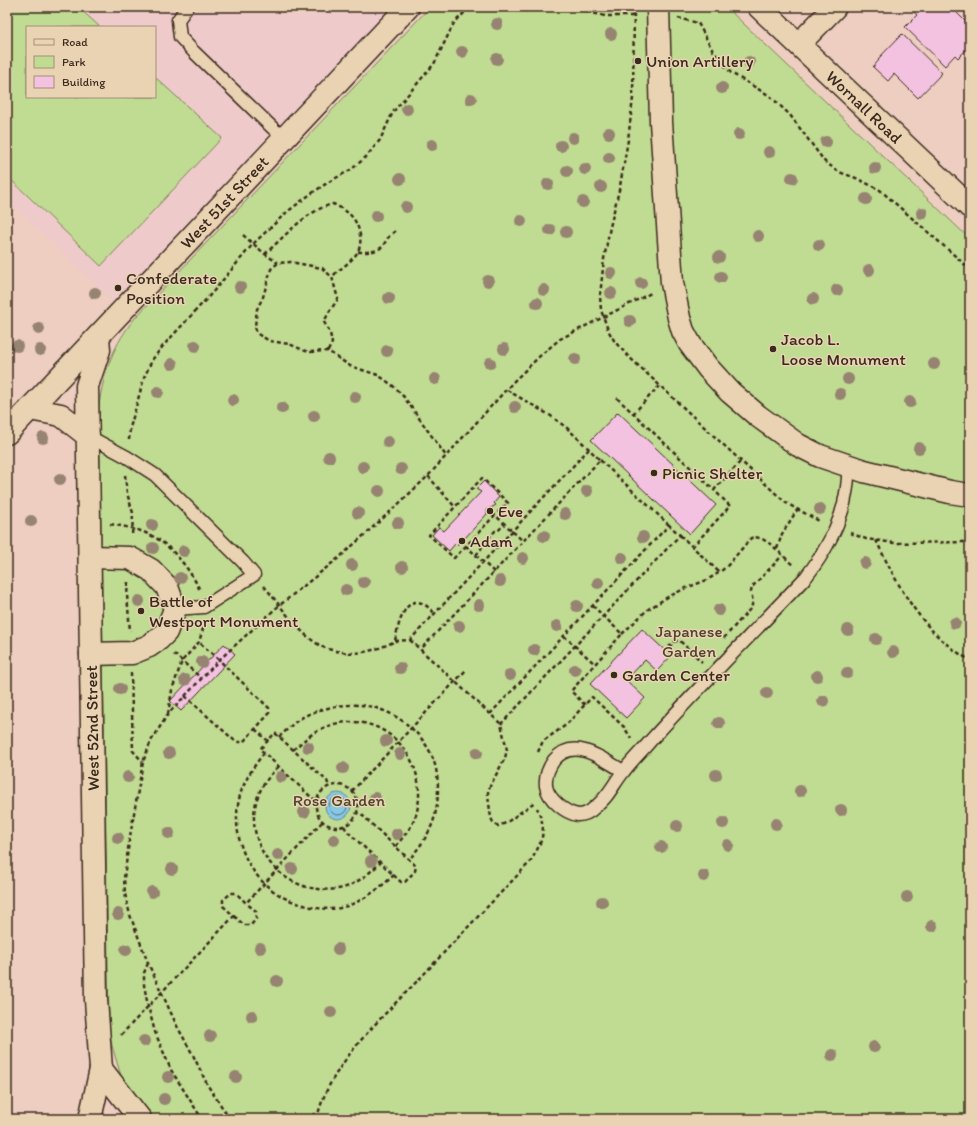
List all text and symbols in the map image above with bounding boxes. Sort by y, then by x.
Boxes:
legend [26,26,156,98]
text: Road [62,35,88,49]
place label: Union Artillery [646,51,754,71]
text: Park [62,55,86,69]
marker: Union Artillery [633,56,643,66]
street label: Wornall Road [822,66,906,147]
text: Building [62,75,106,89]
street label: West 51st Street [176,152,273,253]
place label: Confederate Position [126,268,217,308]
marker: Confederate Position [113,283,123,293]
place label: Jacob L. Loose Monument [781,329,906,369]
marker: Jacob L. Loose Monument [768,344,778,354]
place label: Picnic Shelter [662,463,762,483]
marker: Picnic Shelter [649,468,659,478]
place label: Eve [498,501,523,521]
marker: Eve [485,506,495,516]
place label: Adam [470,531,513,551]
marker: Adam [457,536,467,546]
place label: Battle of Westport Monument [149,591,298,631]
marker: Battle of Westport Monument [136,606,146,616]
park label: Japanese Garden [655,621,723,661]
street label: West 52nd Street [81,665,103,791]
place label: Garden Center [622,665,730,685]
marker: Garden Center [609,670,619,680]
park label: Rose Garden [293,790,386,810]

